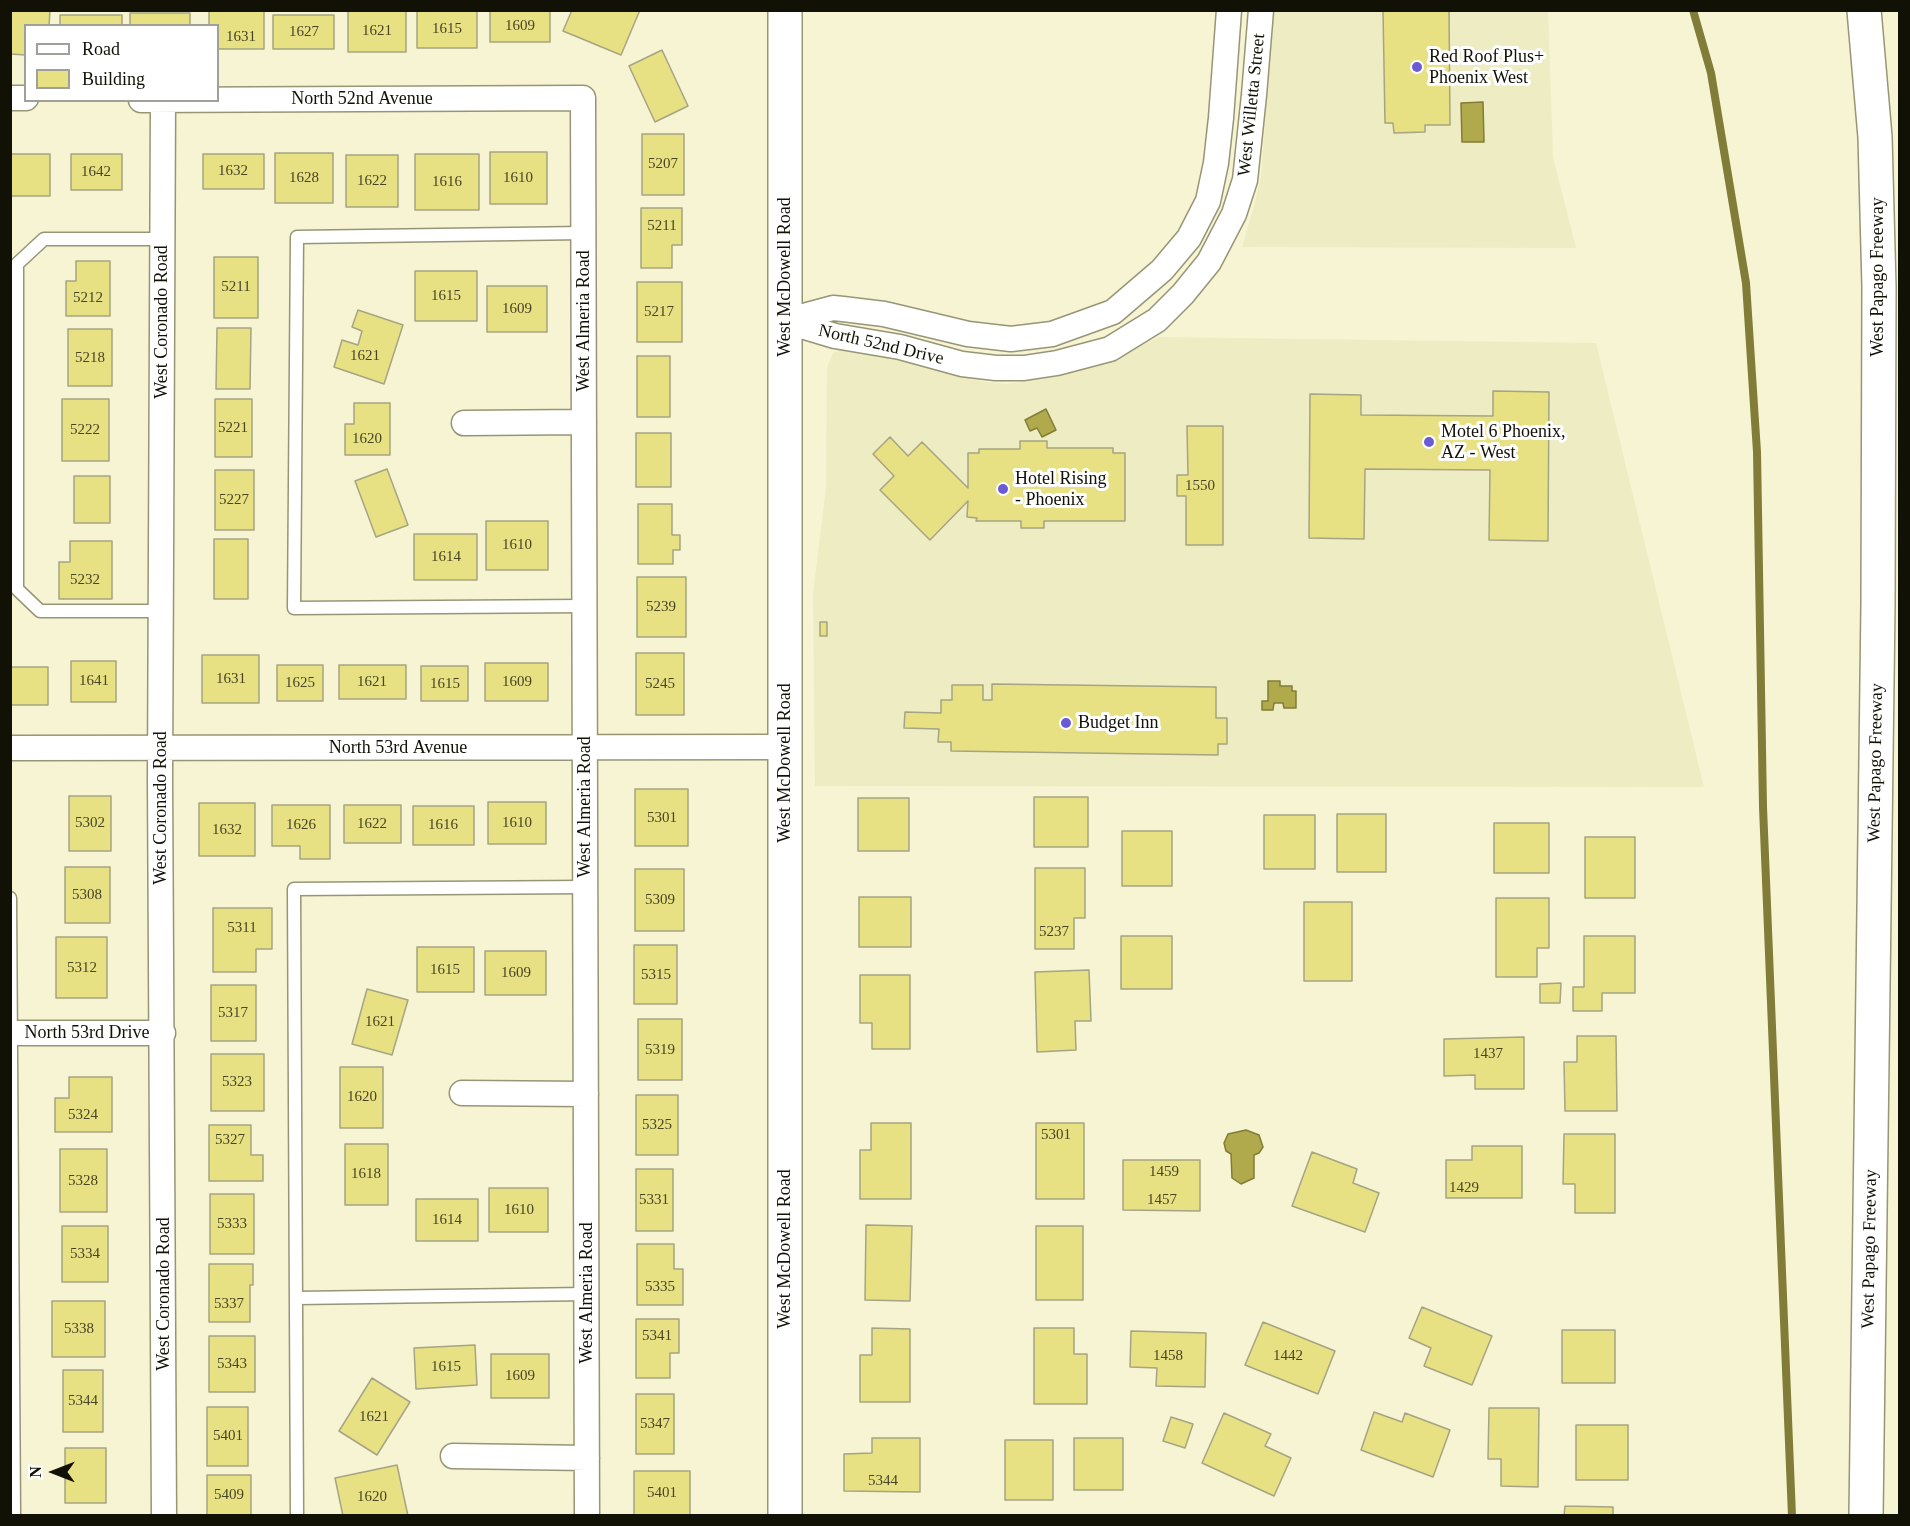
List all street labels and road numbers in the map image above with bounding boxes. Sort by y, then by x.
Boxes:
street label: West Willetta Street [1234,32,1270,178]
street label: North 52nd Avenue [291,88,433,110]
street label: West McDowell Road [774,197,796,357]
street label: West Papago Freeway [1867,197,1889,357]
street label: West Coronado Road [151,245,173,399]
street label: West Almeria Road [573,250,595,392]
street label: North 52nd Drive [816,320,946,370]
street label: West McDowell Road [774,683,796,843]
street label: West Papago Freeway [1864,683,1888,843]
street label: West Coronado Road [150,731,172,885]
street label: West Almeria Road [574,736,596,878]
street label: North 53rd Avenue [329,737,467,759]
street label: North 53rd Drive [25,1022,149,1044]
street label: West McDowell Road [774,1169,796,1329]
street label: West Papago Freeway [1858,1169,1882,1329]
street label: West Coronado Road [153,1217,175,1371]
street label: West Almeria Road [576,1222,598,1364]

